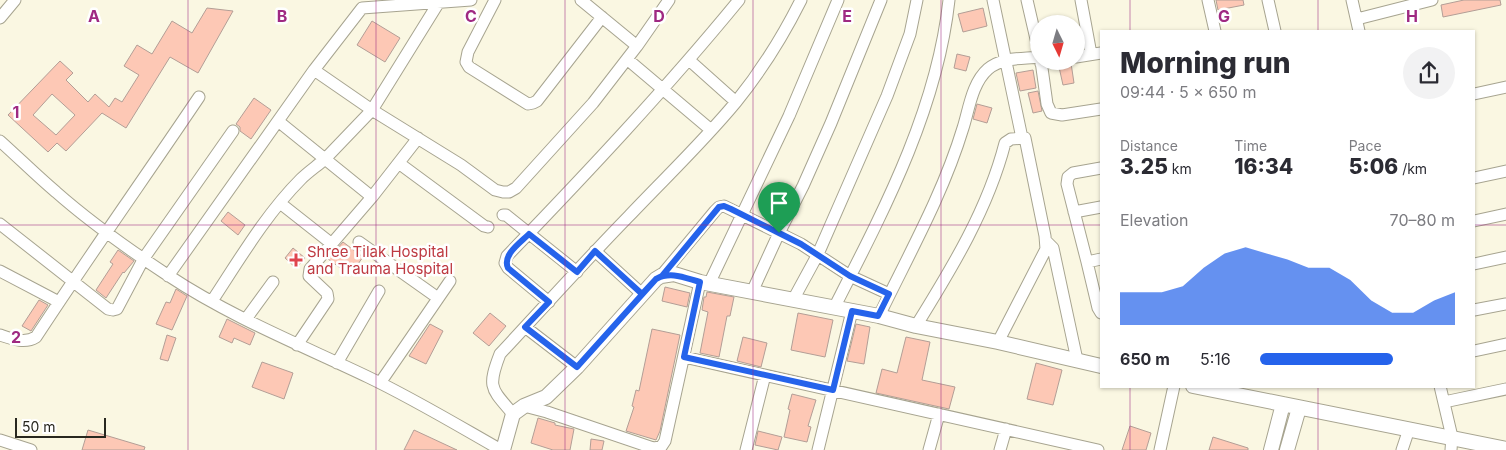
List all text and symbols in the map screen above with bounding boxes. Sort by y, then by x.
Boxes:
text: A [88,6,100,26]
text: B [277,6,287,26]
text: C [465,6,477,26]
text: D [653,6,665,26]
text: E [842,6,852,26]
text: G [1218,6,1230,26]
text: H [1406,6,1418,26]
north arrow [1030,15,1085,70]
map controls [1030,15,1085,70]
text: Morning run [1120,46,1290,80]
button: share [1403,47,1455,99]
text: 09:44 · 5 × 650 m [1120,82,1256,102]
text: 1 [13,102,19,122]
text: Distance [1120,137,1178,154]
text: Time [1234,137,1267,154]
text: Pace [1349,137,1382,154]
text: 3.25 [1120,154,1168,179]
text: 16:34 [1234,154,1293,179]
text: 5:06 [1349,154,1398,179]
text: km [1168,160,1192,177]
text: /km [1398,160,1427,177]
pin [758,182,800,233]
icon: arrive [765,189,793,217]
text: Elevation [1120,210,1189,230]
text: 70–80 m [1390,210,1455,230]
place label: Shree Tilak Hospital and Trauma Hospital [307,242,453,278]
marker: Shree Tilak Hospital and Trauma Hospital [289,253,303,267]
text: 2 [11,327,21,347]
text: 650 m [1120,349,1170,369]
text: 5:16 [1200,349,1231,369]
scale bar [15,415,106,438]
text: 50 m [22,418,56,435]

